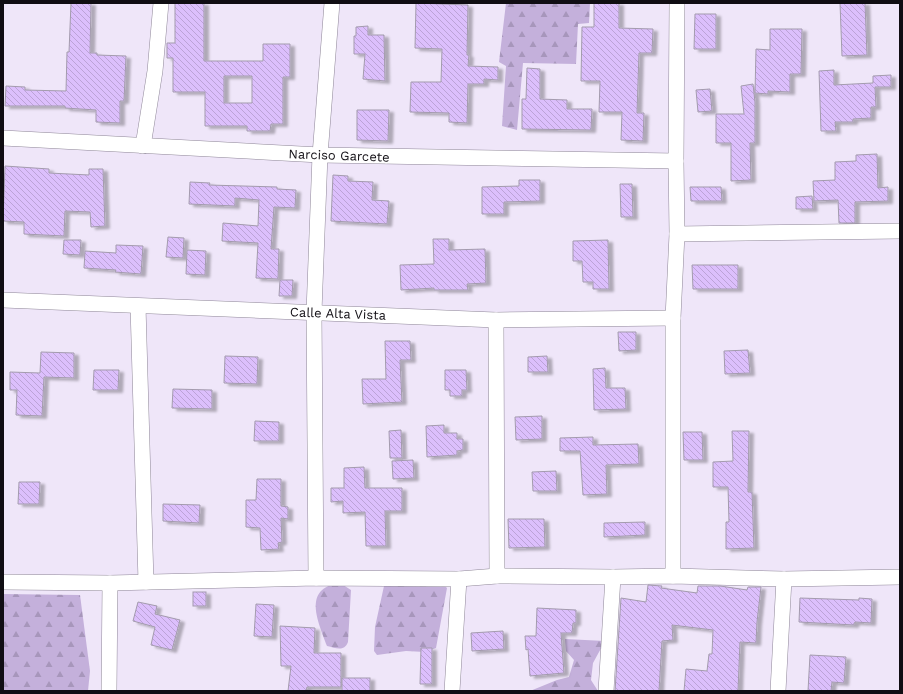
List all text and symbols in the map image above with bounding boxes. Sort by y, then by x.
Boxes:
street label: Narciso Garcete [288,146,390,165]
street label: Calle Alta Vista [290,304,387,323]

